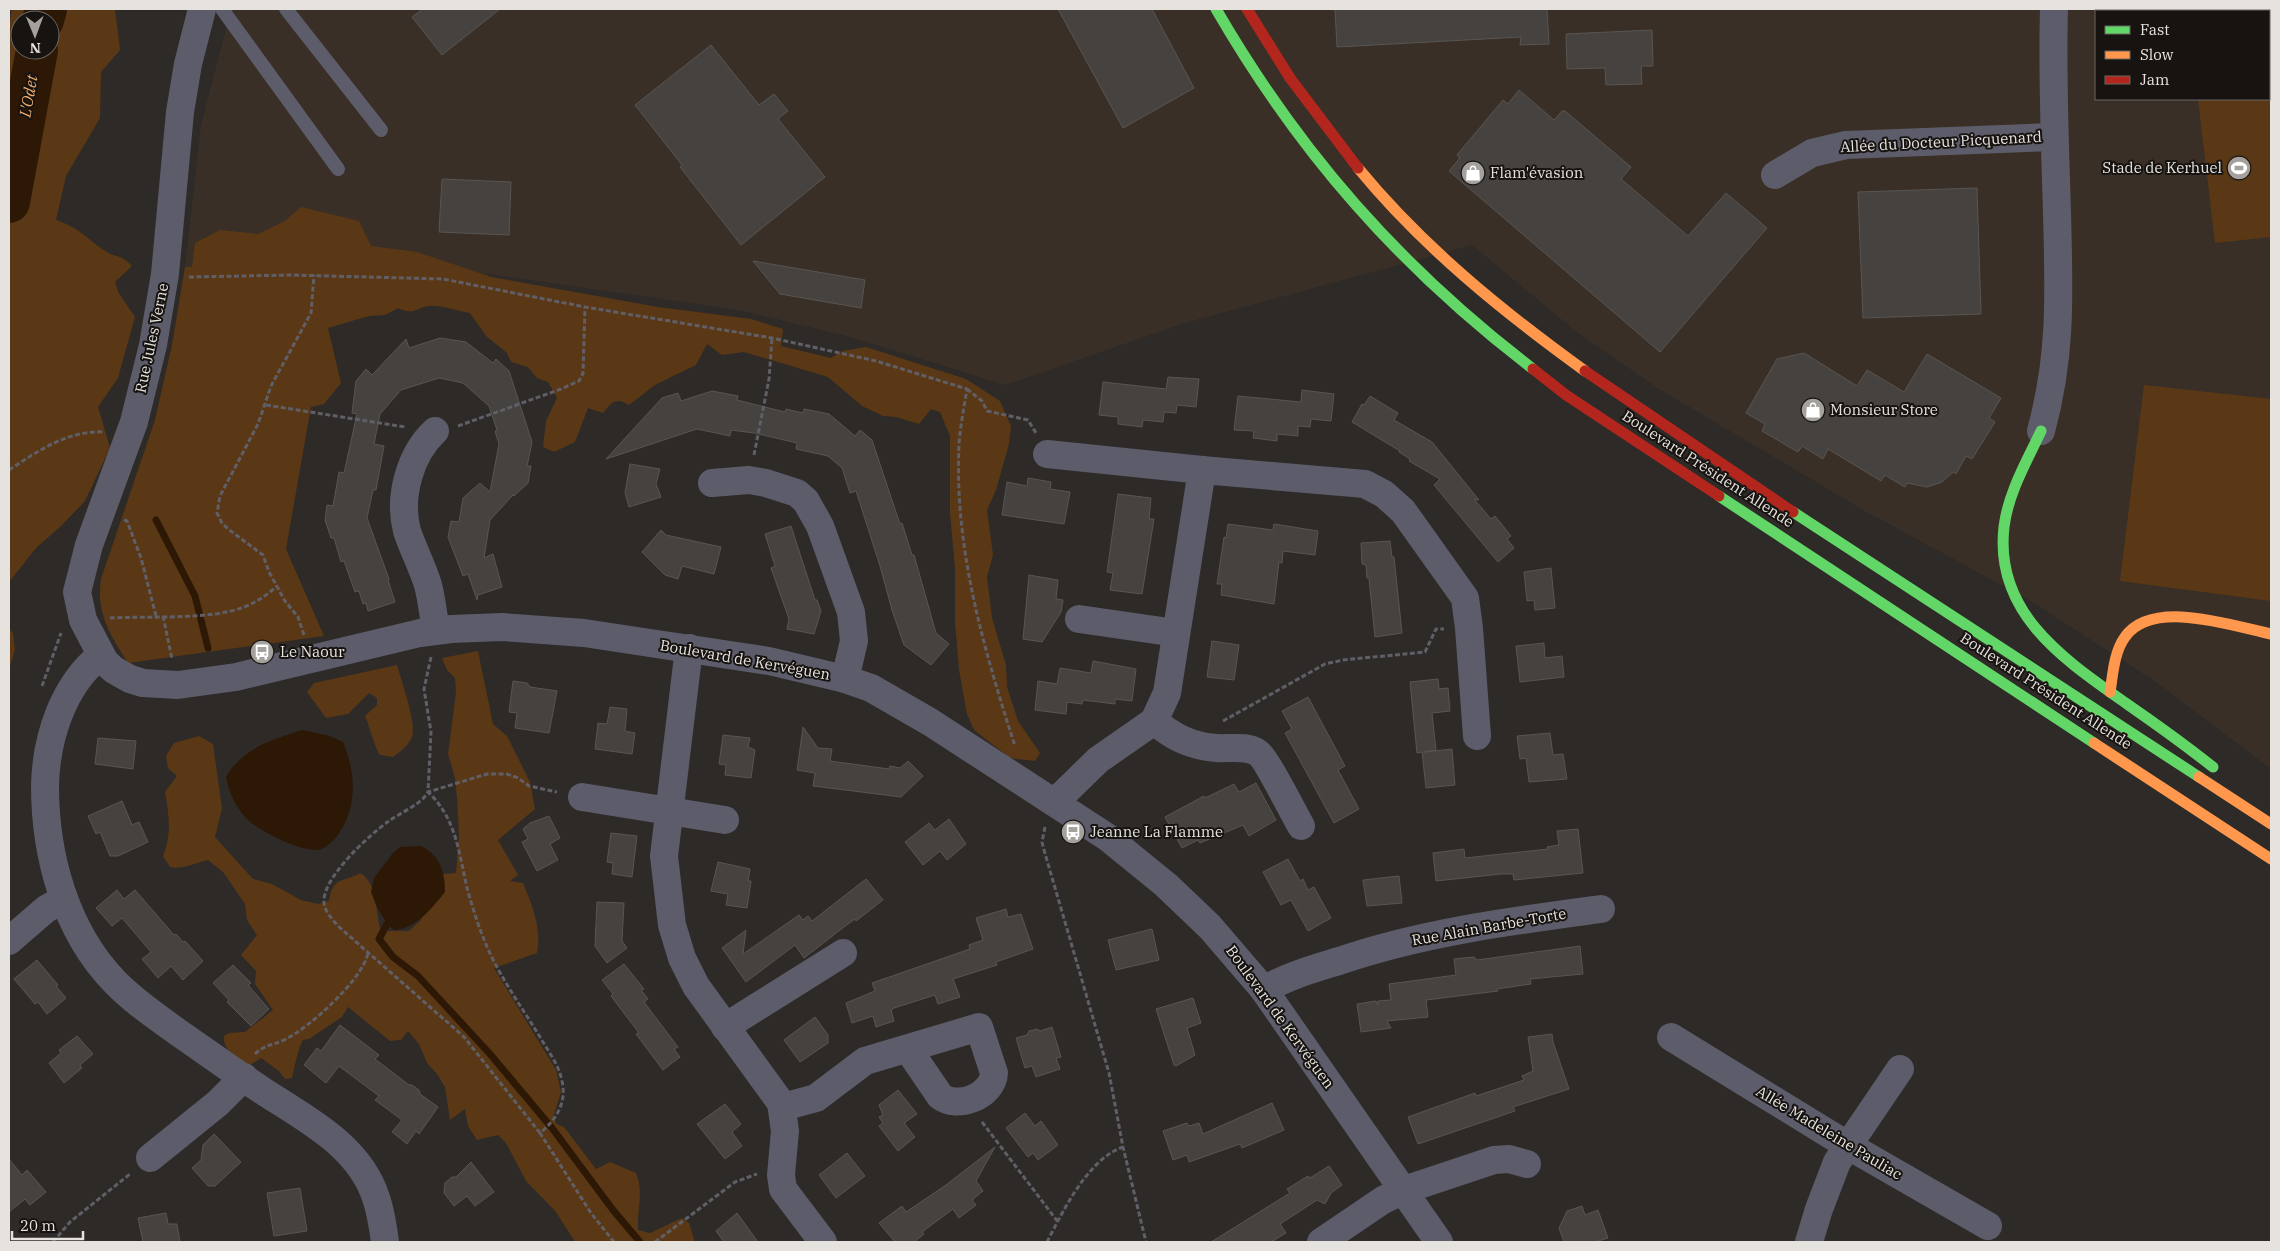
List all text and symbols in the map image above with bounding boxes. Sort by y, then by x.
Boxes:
north arrow [10,10,60,60]
legend [2095,10,2270,100]
text: Fast [2140,20,2170,39]
text: N [30,39,41,57]
text: Slow [2140,45,2174,64]
text: Jam [2140,70,2169,89]
water label: L'Odet [14,72,42,120]
street label: Allée du Docteur Picquenard [1840,127,2042,156]
sports icon: Stade de Kerhuel [2226,155,2252,181]
place label: Stade de Kerhuel [2102,158,2222,177]
shop icon: Flam'évasion [1460,160,1486,186]
place label: Flam'évasion [1490,163,1584,182]
street label: Rue Jules Verne [131,281,172,394]
shop icon: Monsieur Store [1800,397,1826,423]
place label: Monsieur Store [1830,400,1938,419]
street label: Boulevard Président Allende [1619,406,1798,531]
street label: Boulevard Président Allende [1957,628,2136,753]
street label: Boulevard de Kervéguen [658,635,832,684]
bus stop icon: Le Naour [249,639,275,665]
place label: Le Naour [280,642,345,661]
bus stop icon: Jeanne La Flamme [1060,819,1086,845]
place label: Jeanne La Flamme [1090,822,1223,841]
street label: Rue Alain Barbe-Torte [1410,904,1568,949]
street label: Boulevard de Kervéguen [1222,941,1339,1092]
street label: Allée Madeleine Pauliac [1753,1081,1906,1184]
scale bar [12,1208,84,1240]
text: 20 m [20,1216,56,1235]

